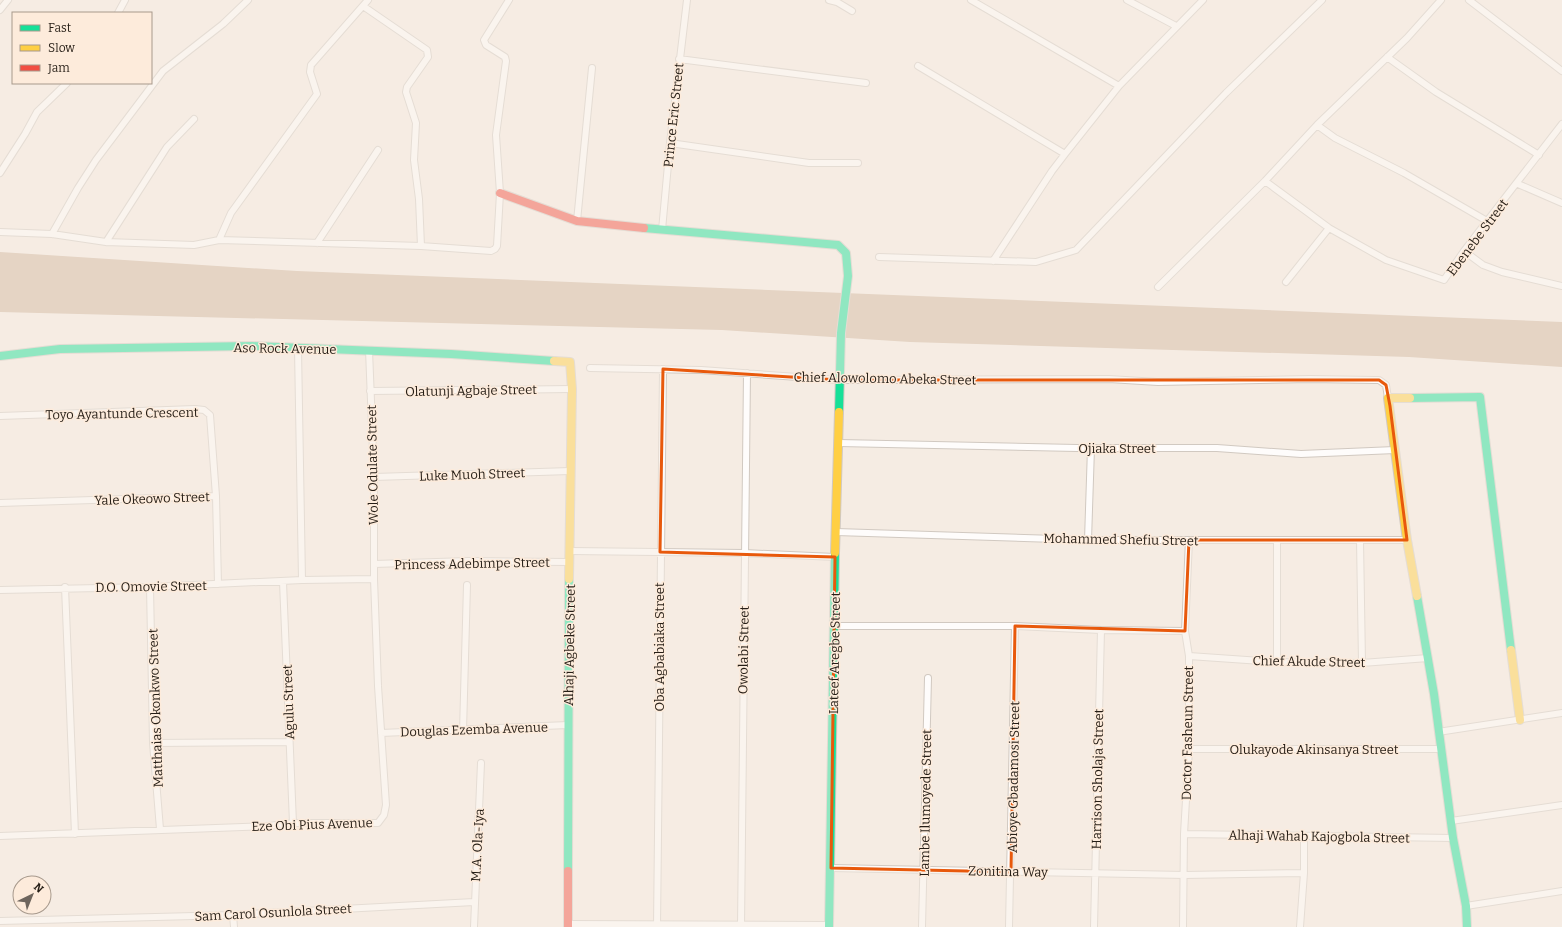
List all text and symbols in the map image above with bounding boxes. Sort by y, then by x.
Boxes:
legend [12,12,152,84]
text: Fast [48,21,72,35]
text: Slow [48,41,75,55]
text: Jam [47,61,70,75]
street label: Prince Eric Street [661,62,686,168]
street label: Ebenebe Street [1444,196,1511,279]
street label: Aso Rock Avenue [233,340,337,357]
street label: Chief Alowolomo Abeka Street [794,369,977,388]
street label: Olatunji Agbaje Street [405,382,537,399]
street label: Wole Odulate Street [364,404,381,525]
street label: Toyo Ayantunde Crescent [45,405,199,422]
street label: Ojiaka Street [1078,441,1156,456]
street label: Luke Muoh Street [419,465,526,484]
street label: Yale Okeowo Street [94,489,210,508]
street label: Mohammed Shefiu Street [1043,531,1199,548]
street label: Princess Adebimpe Street [394,555,550,572]
street label: D.O. Omovie Street [95,578,207,595]
street label: Oba Agbabiaka Street [652,582,667,712]
street label: Alhaji Agbeke Street [561,584,578,706]
street label: Lateef Aregbe Street [826,591,843,714]
street label: Owolabi Street [735,605,752,694]
street label: Matthaias Okonkwo Street [145,628,166,788]
street label: Chief Akude Street [1253,653,1366,670]
street label: Agulu Street [280,664,297,740]
street label: Doctor Fasheun Street [1179,665,1196,800]
street label: Abioye Gbadamosi Street [1005,701,1022,853]
street label: Harrison Sholaja Street [1089,708,1106,850]
street label: Douglas Ezemba Avenue [400,719,548,740]
street label: Lambe Ilumoyede Street [917,729,934,877]
street label: Olukayode Akinsanya Street [1229,742,1399,757]
street label: M.A. Ola-Iya [468,808,487,882]
street label: Eze Obi Pius Avenue [251,815,373,834]
street label: Alhaji Wahab Kajogbola Street [1228,827,1410,846]
street label: Zonitina Way [968,863,1048,880]
north arrow [12,875,52,915]
text: N [31,880,46,896]
street label: Sam Carol Osunlola Street [194,901,352,924]

